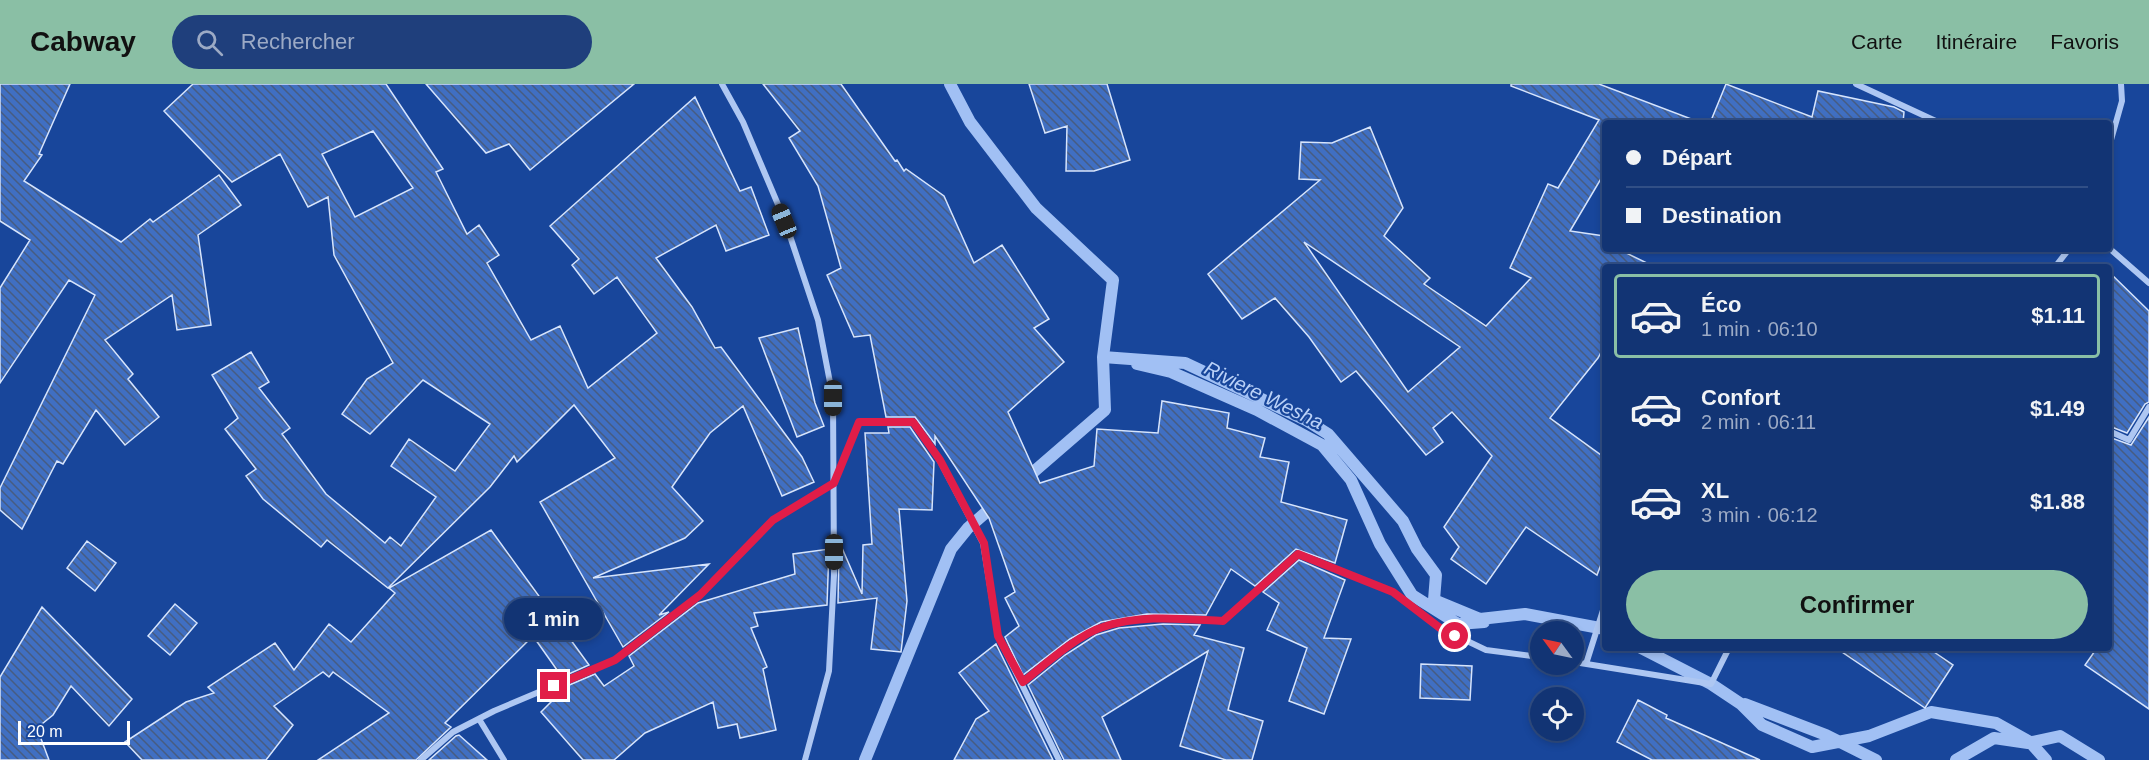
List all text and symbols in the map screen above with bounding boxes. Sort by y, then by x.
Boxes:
search box [172,15,592,69]
text: Cabway [30,26,136,57]
icon: search [193,26,226,59]
text: Rechercher [241,29,355,54]
text: Carte [1851,30,1902,53]
text: Itinéraire [1935,30,2017,53]
text: Favoris [2050,30,2119,53]
text: Départ [1662,145,1732,170]
car [769,201,799,241]
text: Destination [1662,203,1782,228]
icon: car [1629,289,1683,343]
text: Éco [1701,292,1741,317]
text: $1.11 [2031,303,2085,328]
text: 1 min · 06:10 [1701,318,1818,340]
water label: Riviere Wesha [1201,357,1327,433]
car [824,380,842,416]
icon: car [1629,382,1683,436]
text: Confort [1701,385,1780,410]
text: $1.49 [2030,396,2085,421]
text: 2 min · 06:11 [1701,411,1816,433]
icon: car [1629,475,1683,529]
text: XL [1701,478,1729,503]
text: $1.88 [2030,489,2085,514]
text: 3 min · 06:12 [1701,504,1818,526]
car [825,534,843,570]
button: Confirmer [1626,570,2088,639]
callout: 1 min [504,599,604,641]
text: 1 min [527,608,580,630]
north arrow [1530,621,1584,675]
map controls [1530,621,1584,741]
route start [1441,622,1468,649]
route end [540,672,567,699]
button: locate [1530,687,1584,741]
scale bar [18,718,130,746]
text: 20 m [27,723,63,740]

